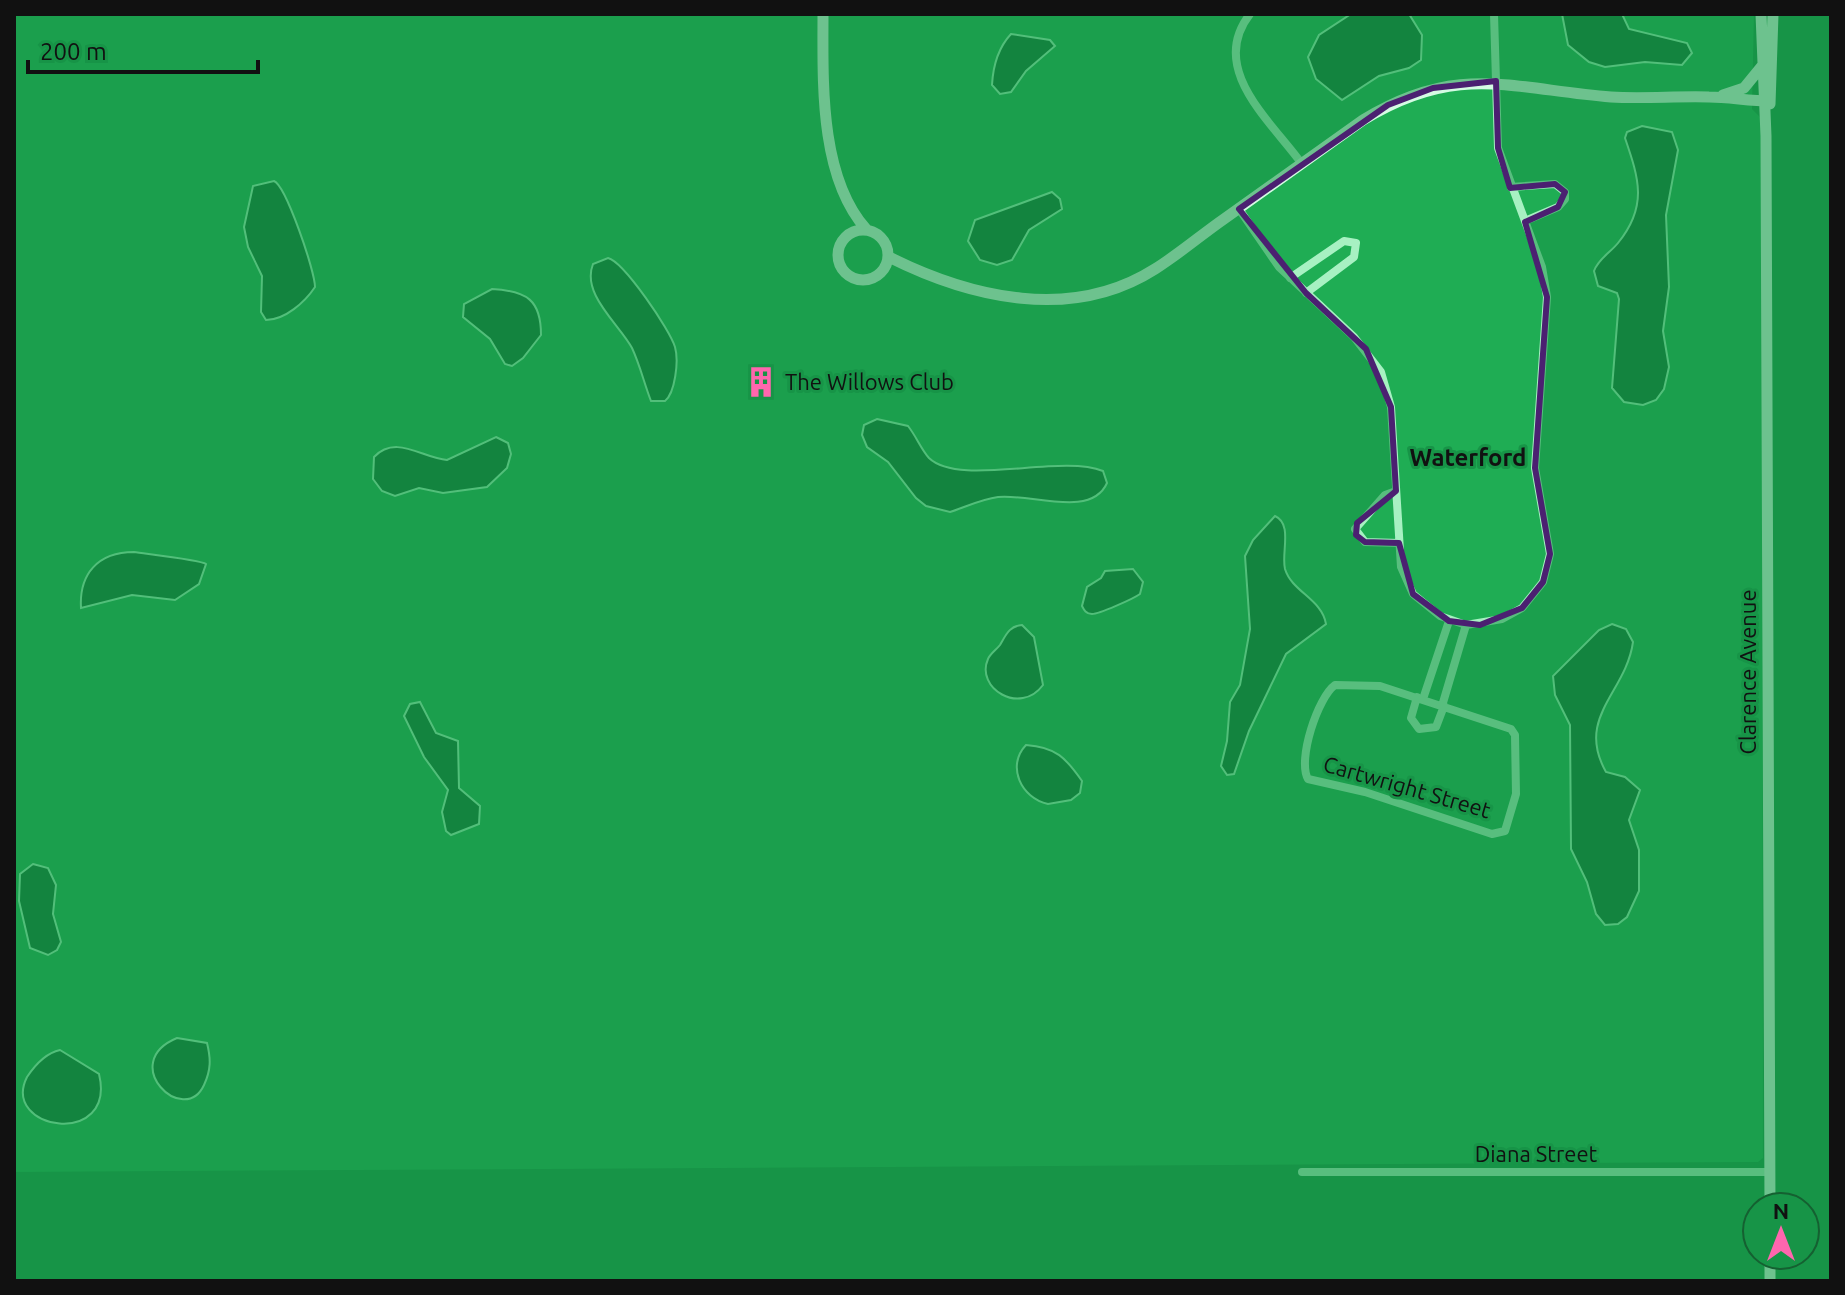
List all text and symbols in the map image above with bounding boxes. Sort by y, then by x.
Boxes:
scale bar [28,24,258,74]
text: 200 m [40,38,107,65]
building icon: The Willows Club [744,365,778,399]
place label: The Willows Club [785,369,954,394]
district label: Waterford [1410,444,1526,471]
street label: Clarence Avenue [1735,589,1760,755]
street label: Cartwright Street [1321,751,1494,822]
street label: Diana Street [1475,1141,1598,1166]
north arrow [1741,1191,1821,1271]
text: N [1773,1198,1789,1223]

